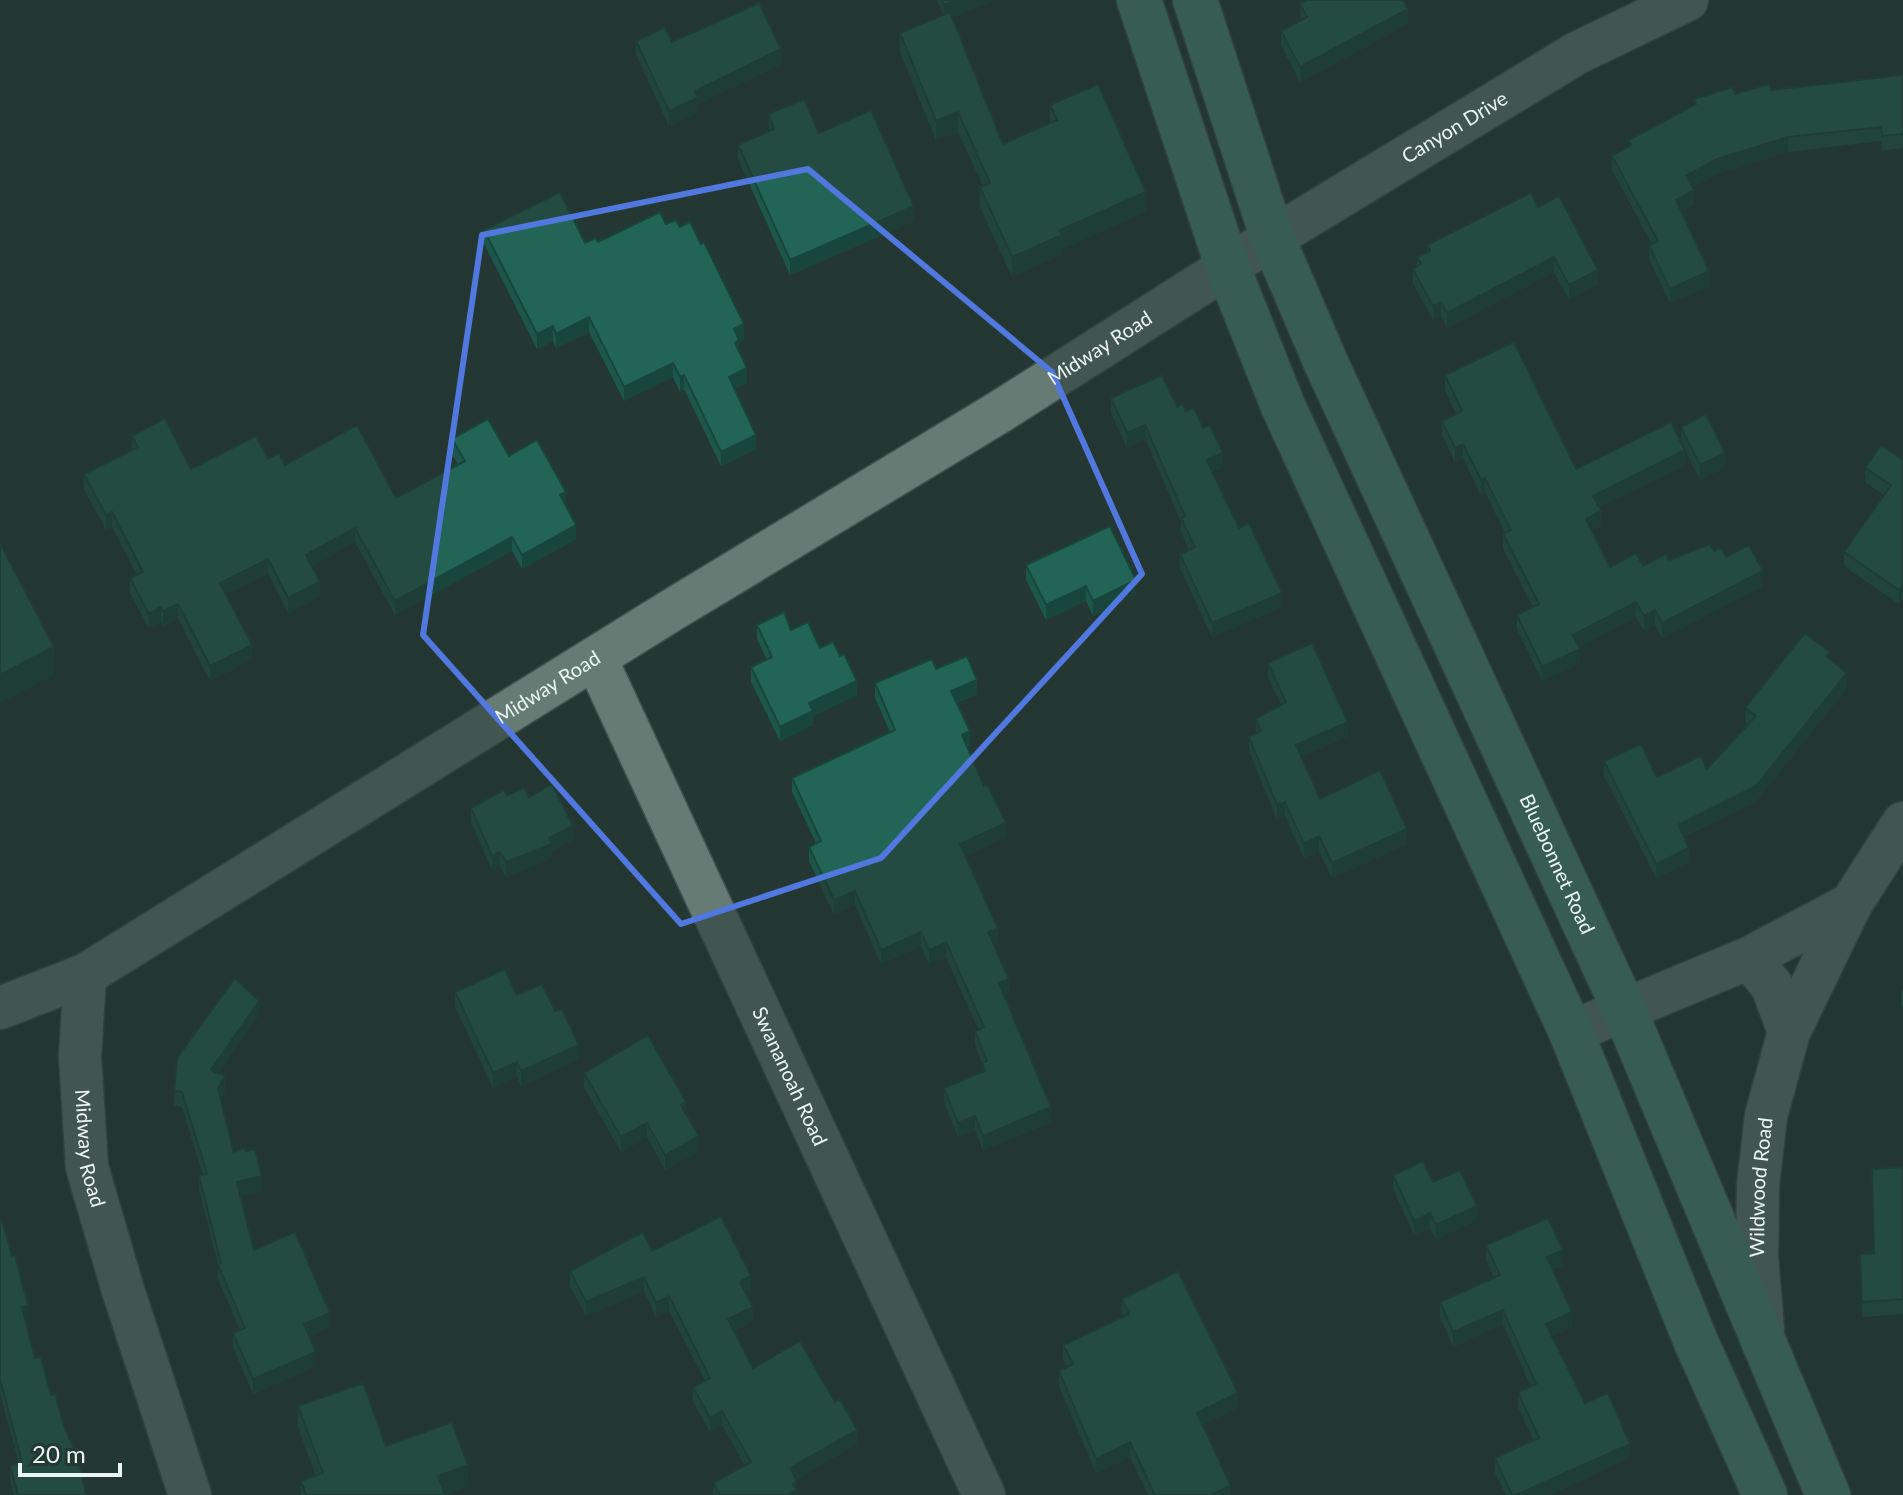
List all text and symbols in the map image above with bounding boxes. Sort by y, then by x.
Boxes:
street label: Canyon Drive [1397,85,1511,168]
street label: Midway Road [1043,305,1156,389]
street label: Midway Road [490,645,604,728]
street label: Bluebonnet Road [1515,790,1601,937]
street label: Swananoah Road [748,1003,833,1149]
street label: Midway Road [71,1088,111,1210]
street label: Wildwood Road [1744,1116,1777,1258]
scale bar [20,1427,120,1477]
text: 20 m [32,1439,86,1468]

